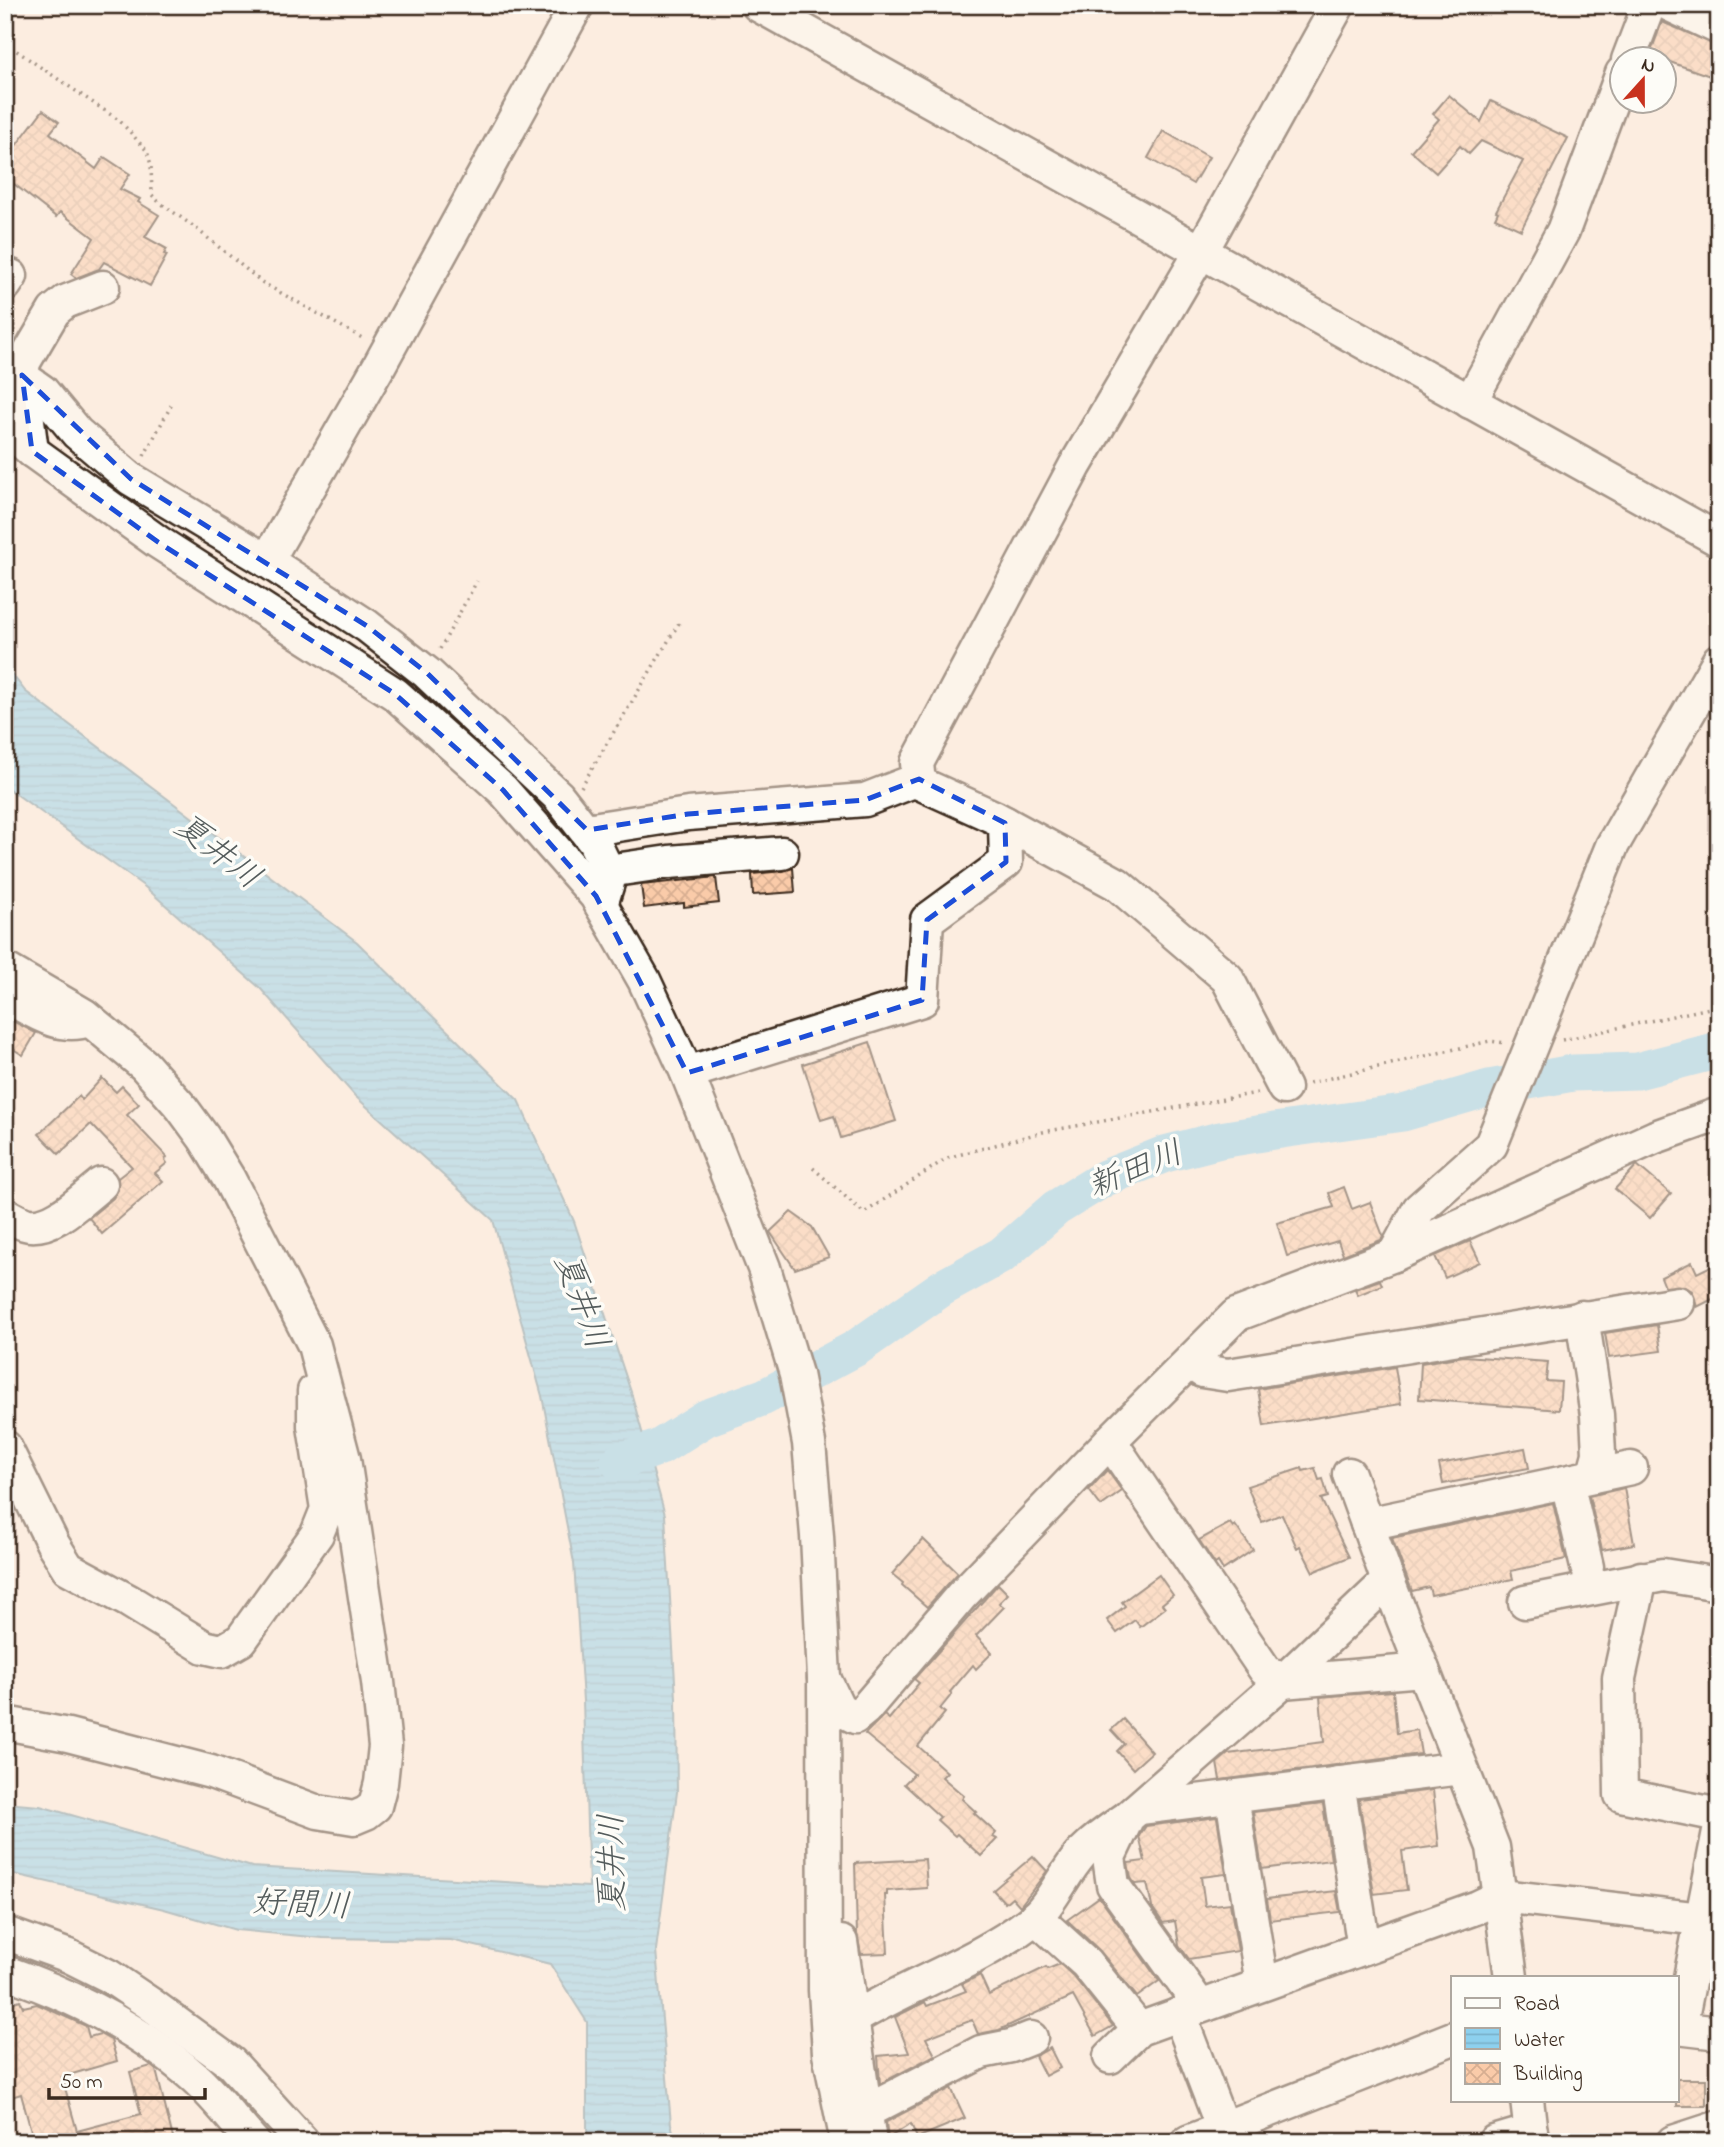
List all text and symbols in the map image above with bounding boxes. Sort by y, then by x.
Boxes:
north arrow [1608,46,1678,116]
text: N [1637,52,1659,81]
water label: 夏井川 [163,804,271,902]
water label: 新田川 [1081,1130,1191,1212]
water label: 夏井川 [541,1247,619,1357]
water label: 夏井川 [589,1813,639,1913]
water label: 好間川 [250,1879,352,1933]
legend [1451,1976,1678,2102]
text: Road [1514,1990,1560,2020]
text: Water [1514,2026,1565,2056]
scale bar [49,2056,205,2100]
text: Building [1513,2060,1583,2092]
text: 50 m [60,2068,103,2098]

